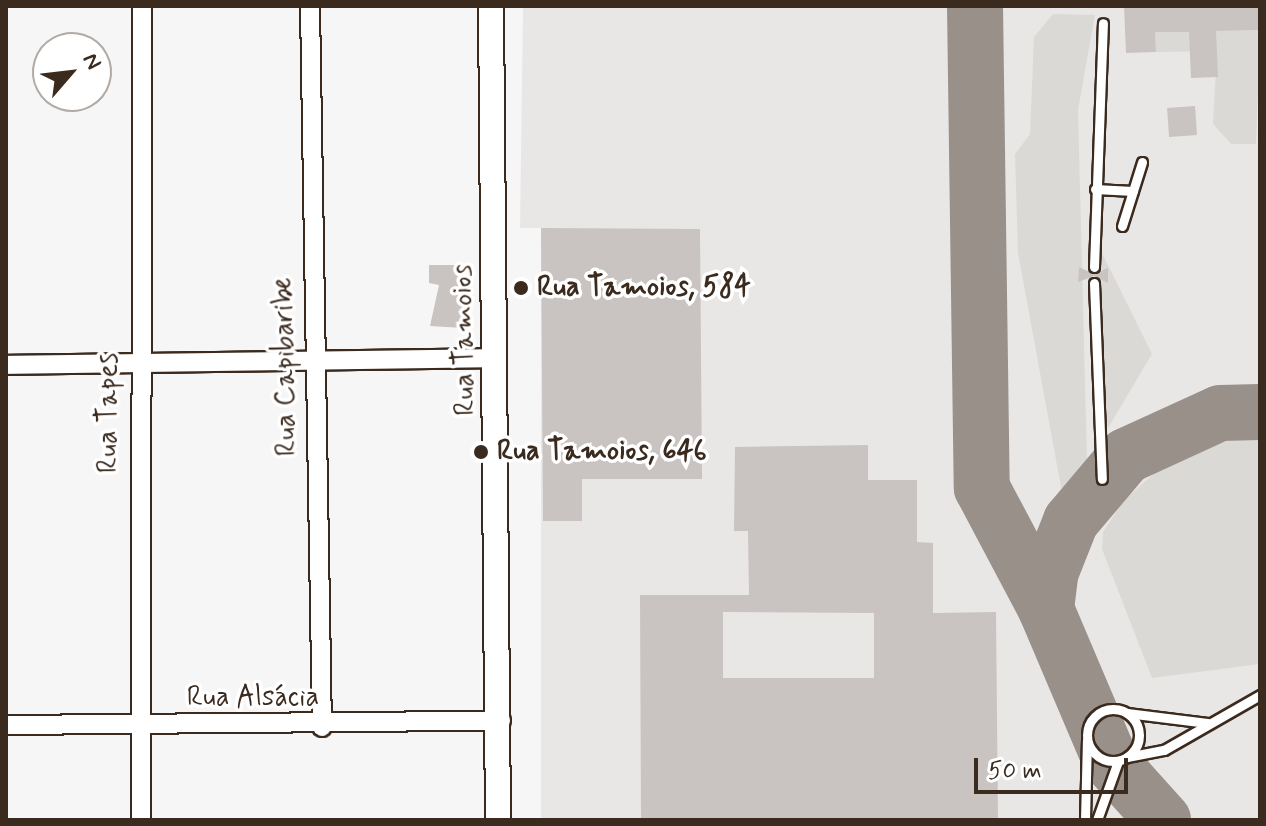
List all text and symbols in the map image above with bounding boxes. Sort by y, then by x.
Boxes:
north arrow [32,32,112,112]
text: N [76,49,107,75]
street label: Rua Tamoios [447,268,483,412]
place label: Rua Tamoios, 584 [537,271,744,305]
street label: Rua Capibaribe [268,277,304,457]
marker: Rua Tamoios, 584 [512,279,530,297]
street label: Rua Tapes [92,357,126,469]
place label: Rua Tamoios, 646 [497,435,700,469]
marker: Rua Tamoios, 646 [472,443,490,461]
street label: Rua Alsácia [187,681,319,715]
scale bar [978,742,1132,792]
text: 50 m [988,756,1042,787]

